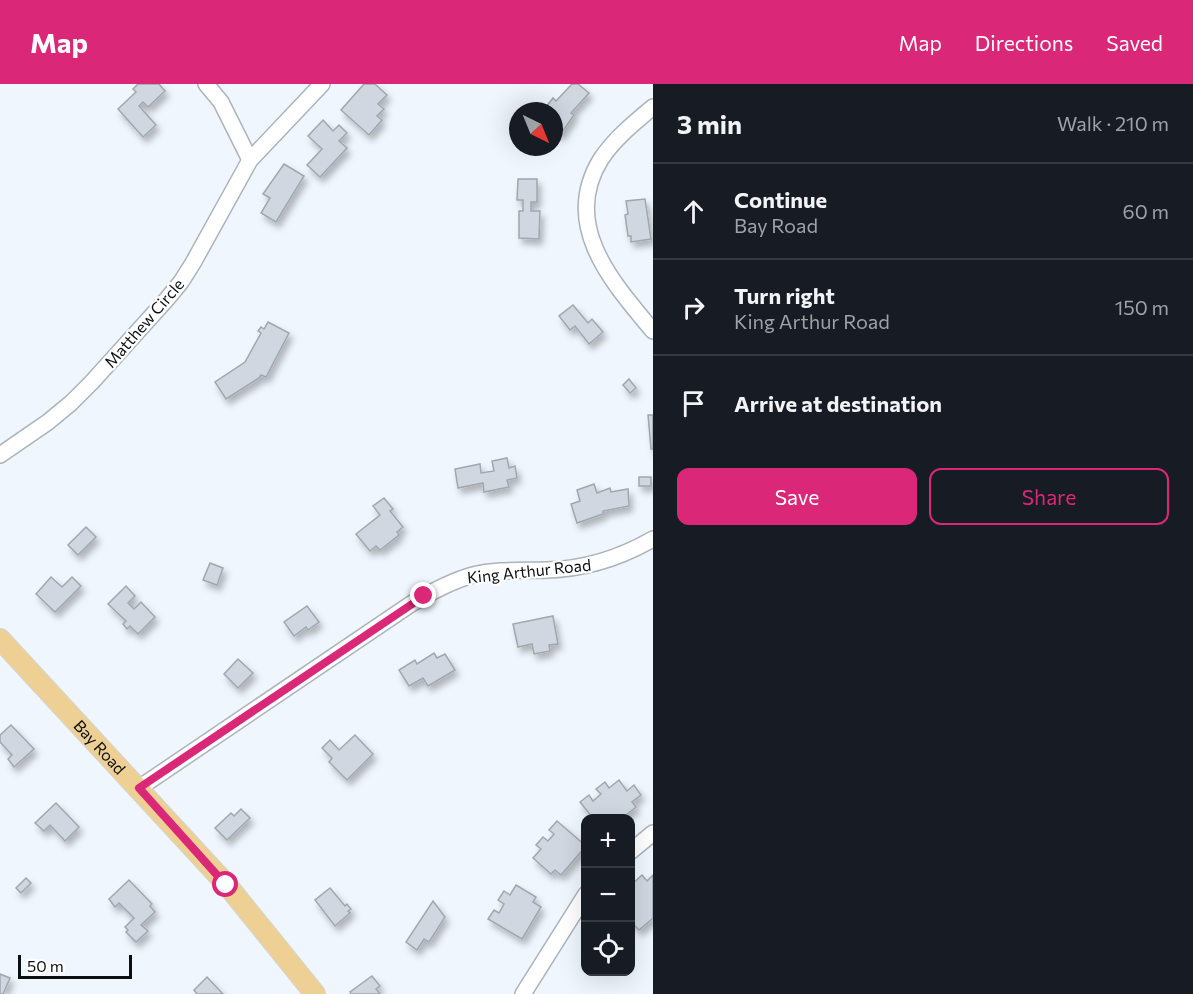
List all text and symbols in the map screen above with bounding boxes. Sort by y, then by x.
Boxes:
text: Map [30,25,88,59]
text: Map [899,30,942,55]
text: Directions [975,30,1073,55]
text: Saved [1106,30,1163,55]
north arrow [509,102,563,156]
text: 3 min [677,108,742,139]
text: Walk · 210 m [1057,111,1169,135]
text: Continue [734,186,827,213]
icon: ahead [677,195,710,228]
text: 60 m [1123,199,1169,223]
text: Bay Road [734,213,818,237]
street label: Matthew Circle [100,274,187,371]
text: Turn right [734,282,835,309]
icon: right [677,291,710,324]
text: 150 m [1115,295,1169,319]
text: King Arthur Road [734,309,890,333]
icon: arrive [677,387,710,420]
text: Arrive at destination [734,390,942,417]
button: Save [677,468,917,525]
button: Share [929,468,1169,525]
street label: King Arthur Road [466,555,592,586]
route end [410,582,436,608]
street label: Bay Road [70,716,130,778]
map controls [581,814,635,976]
button: + [581,814,635,868]
button: − [581,868,635,922]
route start [212,871,238,897]
button: locate [581,922,635,976]
scale bar [18,952,132,980]
text: 50 m [27,956,64,975]

